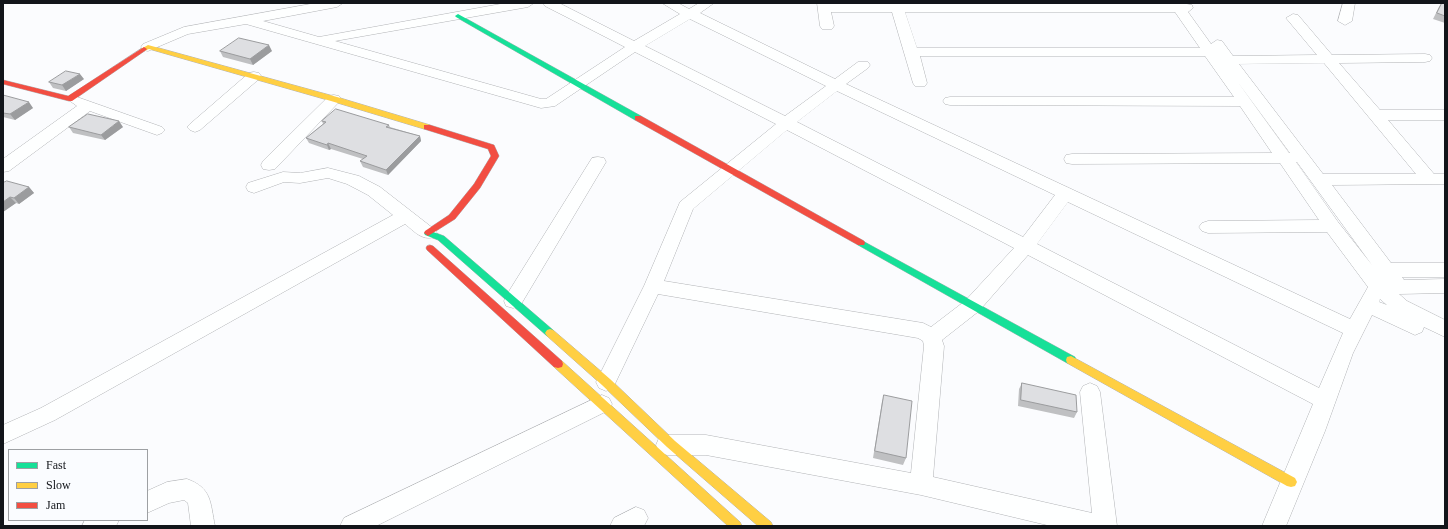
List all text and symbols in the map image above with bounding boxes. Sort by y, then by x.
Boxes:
legend [8,449,148,521]
text: Fast [46,458,66,472]
text: Slow [46,478,71,492]
text: Jam [46,498,65,512]

